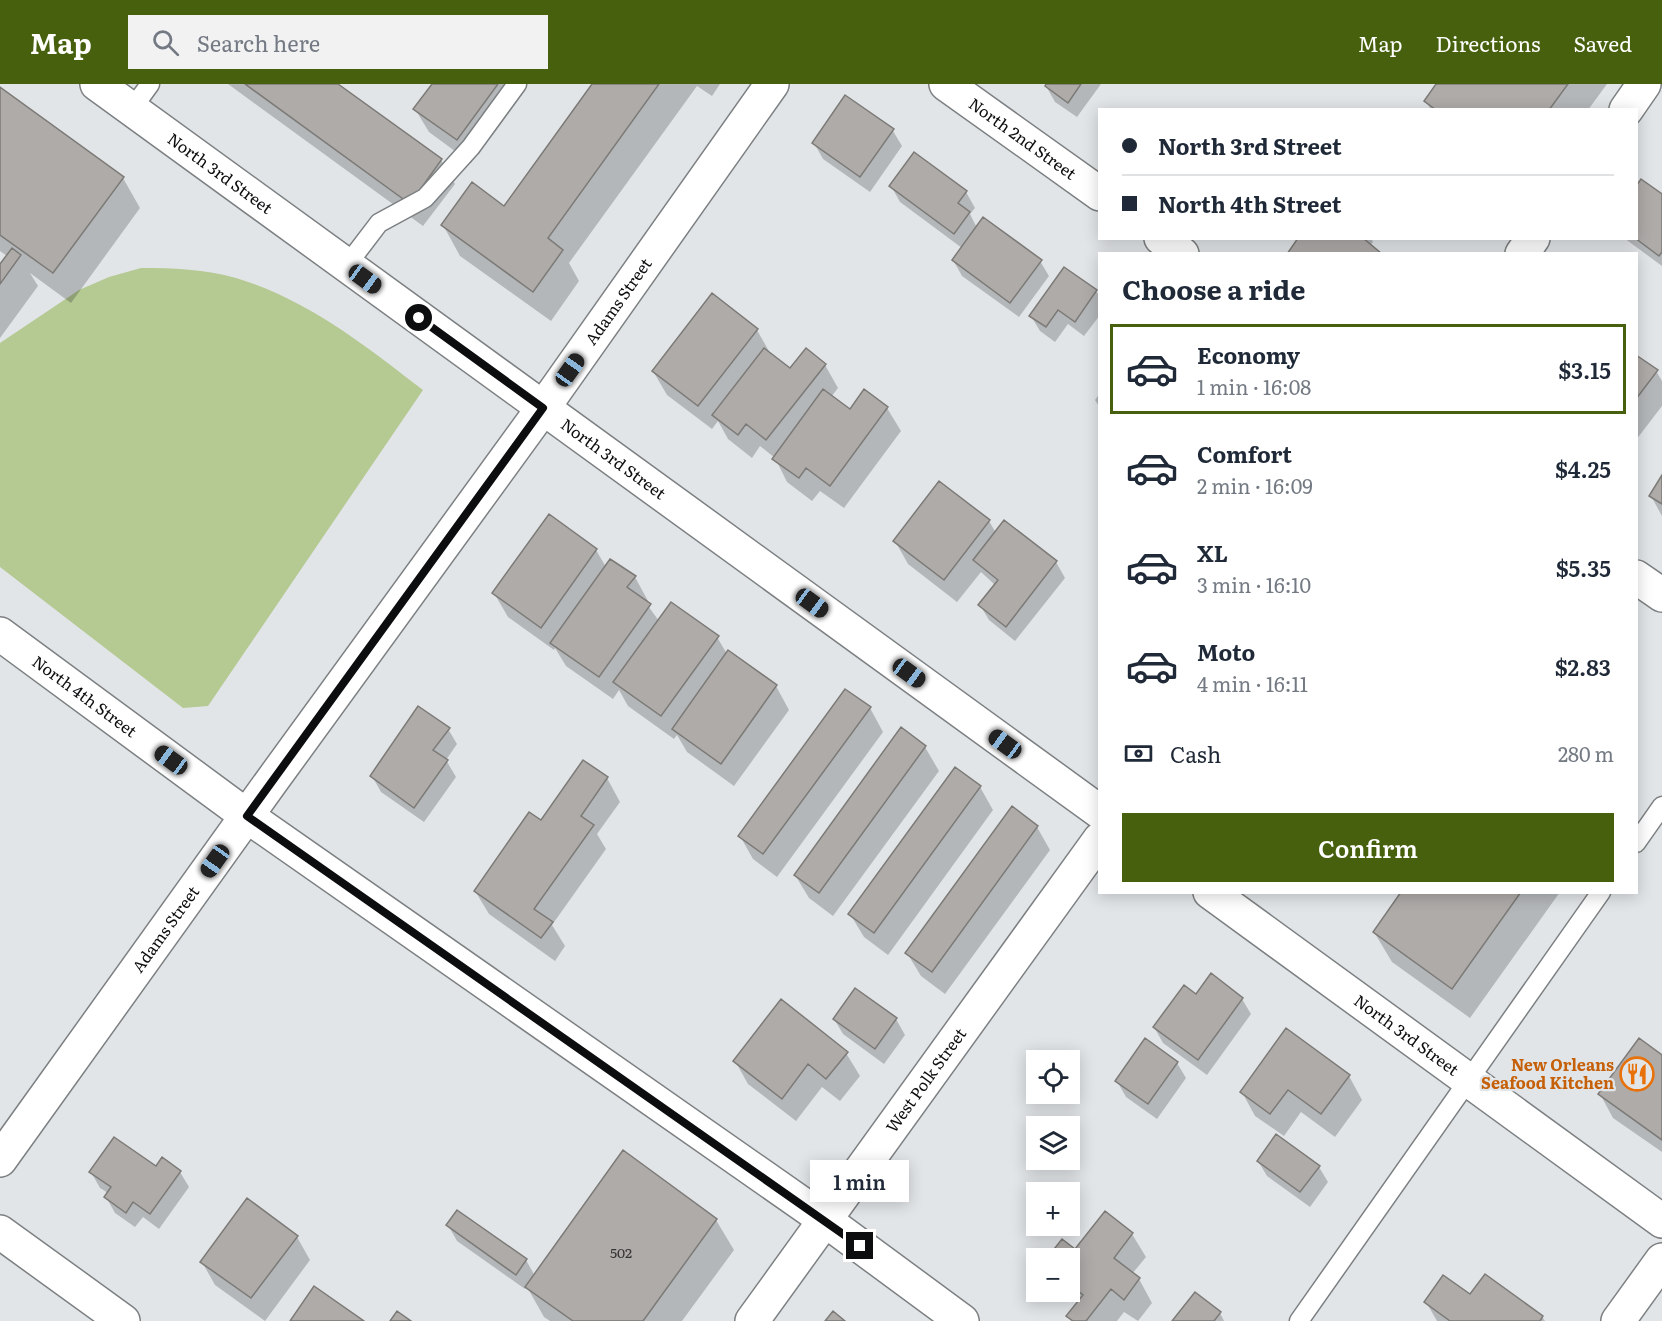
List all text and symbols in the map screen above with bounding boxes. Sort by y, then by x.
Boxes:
search box [128,15,548,69]
text: Map [30,21,92,63]
icon: search [149,26,182,59]
text: Search here [197,26,320,59]
text: Map [1358,27,1403,58]
text: Directions [1436,27,1541,58]
text: Saved [1574,27,1632,58]
street label: North 2nd Street [964,91,1082,185]
street label: North 3rd Street [163,126,278,219]
text: North 3rd Street [1158,129,1342,162]
text: North 4th Street [1158,187,1341,220]
street label: Adams Street [578,252,657,349]
car [345,261,385,297]
text: Choose a ride [1122,268,1305,308]
route start [405,304,432,331]
text: Economy [1197,338,1300,371]
icon: car [1125,342,1179,396]
car [552,350,588,390]
text: $3.15 [1558,353,1611,386]
text: 1 min · 16:08 [1197,371,1311,401]
street label: North 3rd Street [556,412,672,505]
text: Comfort [1197,437,1292,470]
icon: car [1125,441,1179,495]
text: $4.25 [1555,452,1611,485]
text: 2 min · 16:09 [1197,470,1313,500]
text: XL [1197,536,1228,569]
icon: car [1125,540,1179,594]
text: $5.35 [1556,551,1611,584]
text: 3 min · 16:10 [1197,569,1311,599]
car [792,585,832,621]
text: Moto [1197,635,1255,668]
icon: car [1125,639,1179,693]
street label: North 4th Street [28,649,143,742]
text: $2.83 [1555,650,1611,683]
car [889,655,929,691]
text: 4 min · 16:11 [1197,668,1308,698]
car [985,726,1025,762]
icon: cash [1122,737,1155,770]
text: Cash [1170,737,1221,770]
text: 280 m [1558,738,1614,768]
car [151,742,191,778]
button: Confirm [1122,813,1614,882]
car [197,841,233,881]
street label: Adams Street [125,880,204,977]
street label: North 3rd Street [1350,988,1465,1081]
street label: West Polk Street [879,1022,971,1137]
map controls [1026,1050,1080,1302]
button: locate [1026,1050,1080,1104]
place label: New Orleans Seafood Kitchen [1481,1052,1614,1094]
restaurant icon: New Orleans Seafood Kitchen [1619,1056,1655,1092]
button: layers [1026,1116,1080,1170]
callout: 1 min [810,1159,910,1201]
text: 1 min [833,1166,886,1196]
button: + [1026,1182,1080,1236]
route end [846,1232,873,1259]
house number: 502 [610,1242,632,1262]
button: − [1026,1248,1080,1302]

